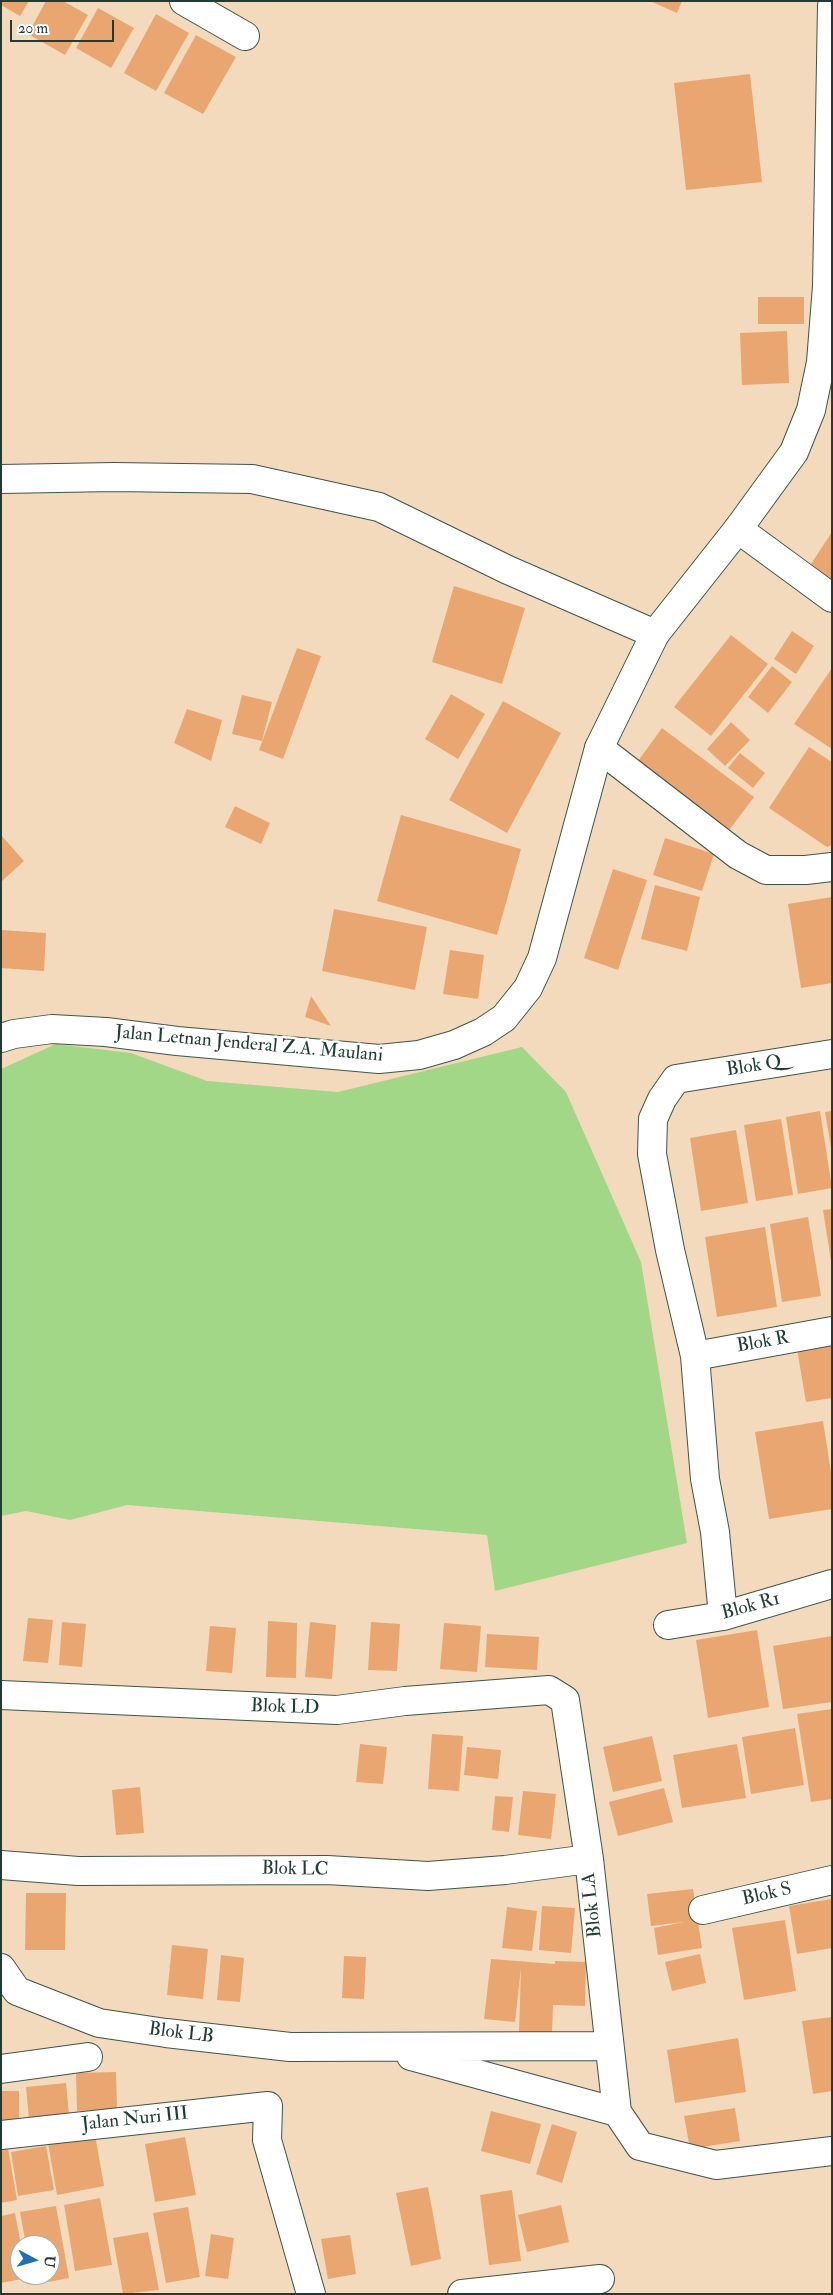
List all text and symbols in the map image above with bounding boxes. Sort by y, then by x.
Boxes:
scale bar [12,10,116,42]
text: 20 m [18,19,48,38]
street label: Jalan Letnan Jenderal Z.A. Maulani [114,1022,384,1068]
street label: Blok Q [725,1051,783,1083]
street label: Blok R [735,1327,791,1359]
street label: Blok R1 [719,1588,783,1626]
street label: Blok LD [250,1695,320,1721]
street label: Blok LC [261,1858,329,1882]
street label: Blok LA [578,1871,608,1939]
street label: Blok S [740,1878,794,1912]
street label: Blok LB [147,2019,215,2049]
street label: Jalan Nuri III [81,2103,189,2137]
north arrow [10,2235,60,2285]
text: U [40,2255,58,2268]

